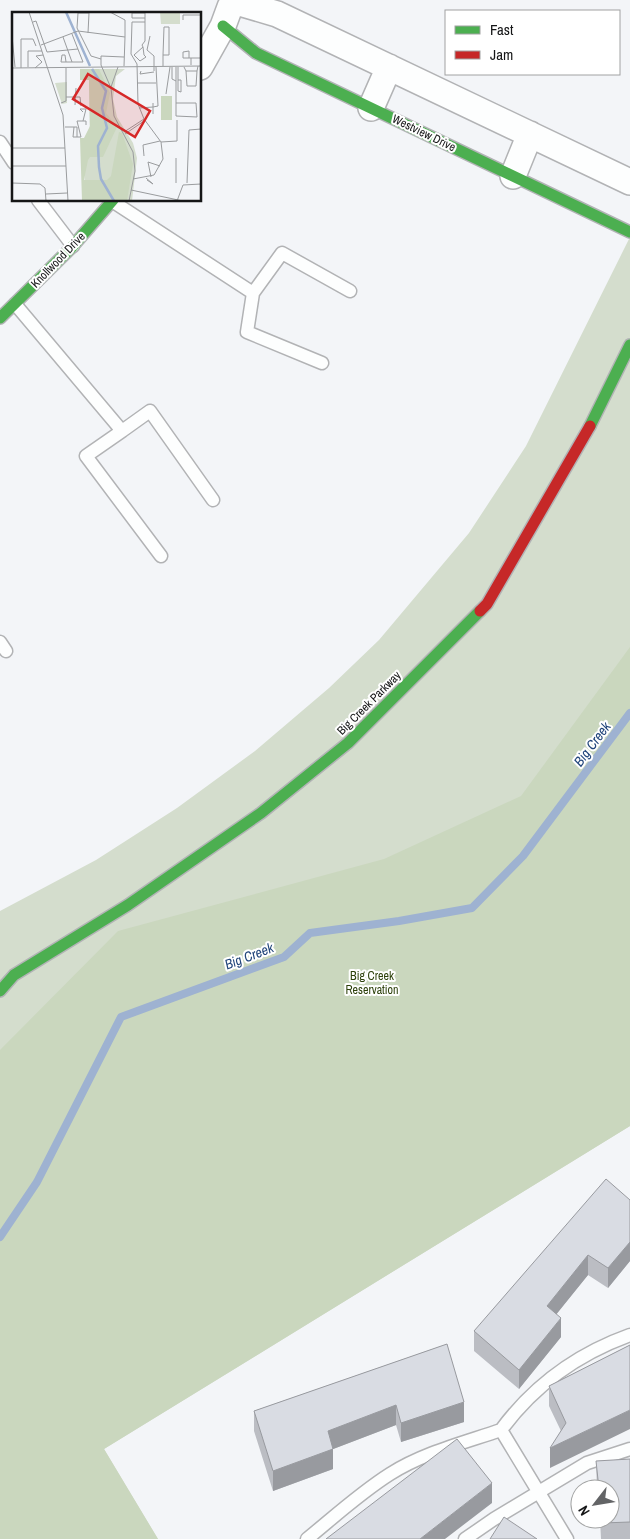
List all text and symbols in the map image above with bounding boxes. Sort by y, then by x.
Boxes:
legend [445,10,620,75]
inset map [12,12,201,201]
text: Fast [490,19,514,40]
text: Jam [490,44,513,65]
street label: Westview Drive [390,111,458,155]
street label: Knollwood Drive [27,229,89,291]
street label: Big Creek Parkway [334,668,404,738]
water label: Big Creek [569,717,615,770]
water label: Big Creek [222,938,277,974]
park label: Big Creek Reservation [345,968,399,998]
north arrow [570,1479,620,1529]
text: N [574,1503,594,1519]

